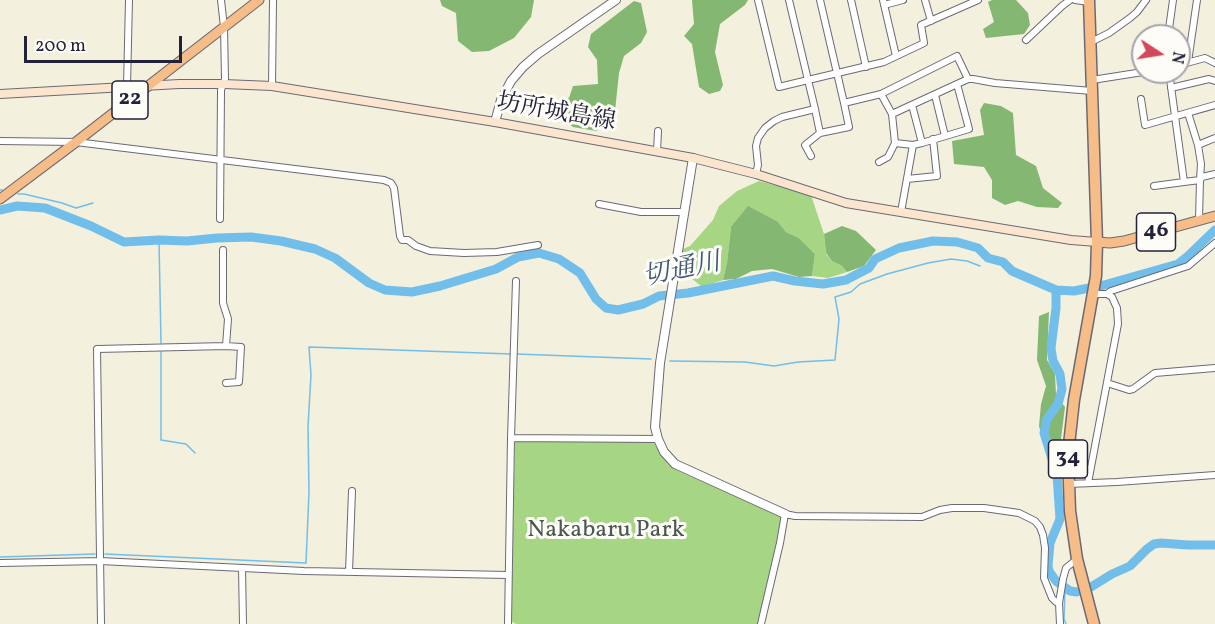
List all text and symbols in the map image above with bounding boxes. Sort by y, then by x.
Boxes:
scale bar [27,24,184,62]
north arrow [1131,24,1191,84]
text: 200 m [35,34,86,59]
text: N [1165,49,1189,65]
road number: 22 [112,81,148,119]
street label: 坊所城島線 [494,89,618,139]
road number: 46 [1136,213,1176,251]
water label: 切通川 [641,249,723,295]
road number: 34 [1048,440,1088,478]
park label: Nakabaru Park [527,518,685,546]

